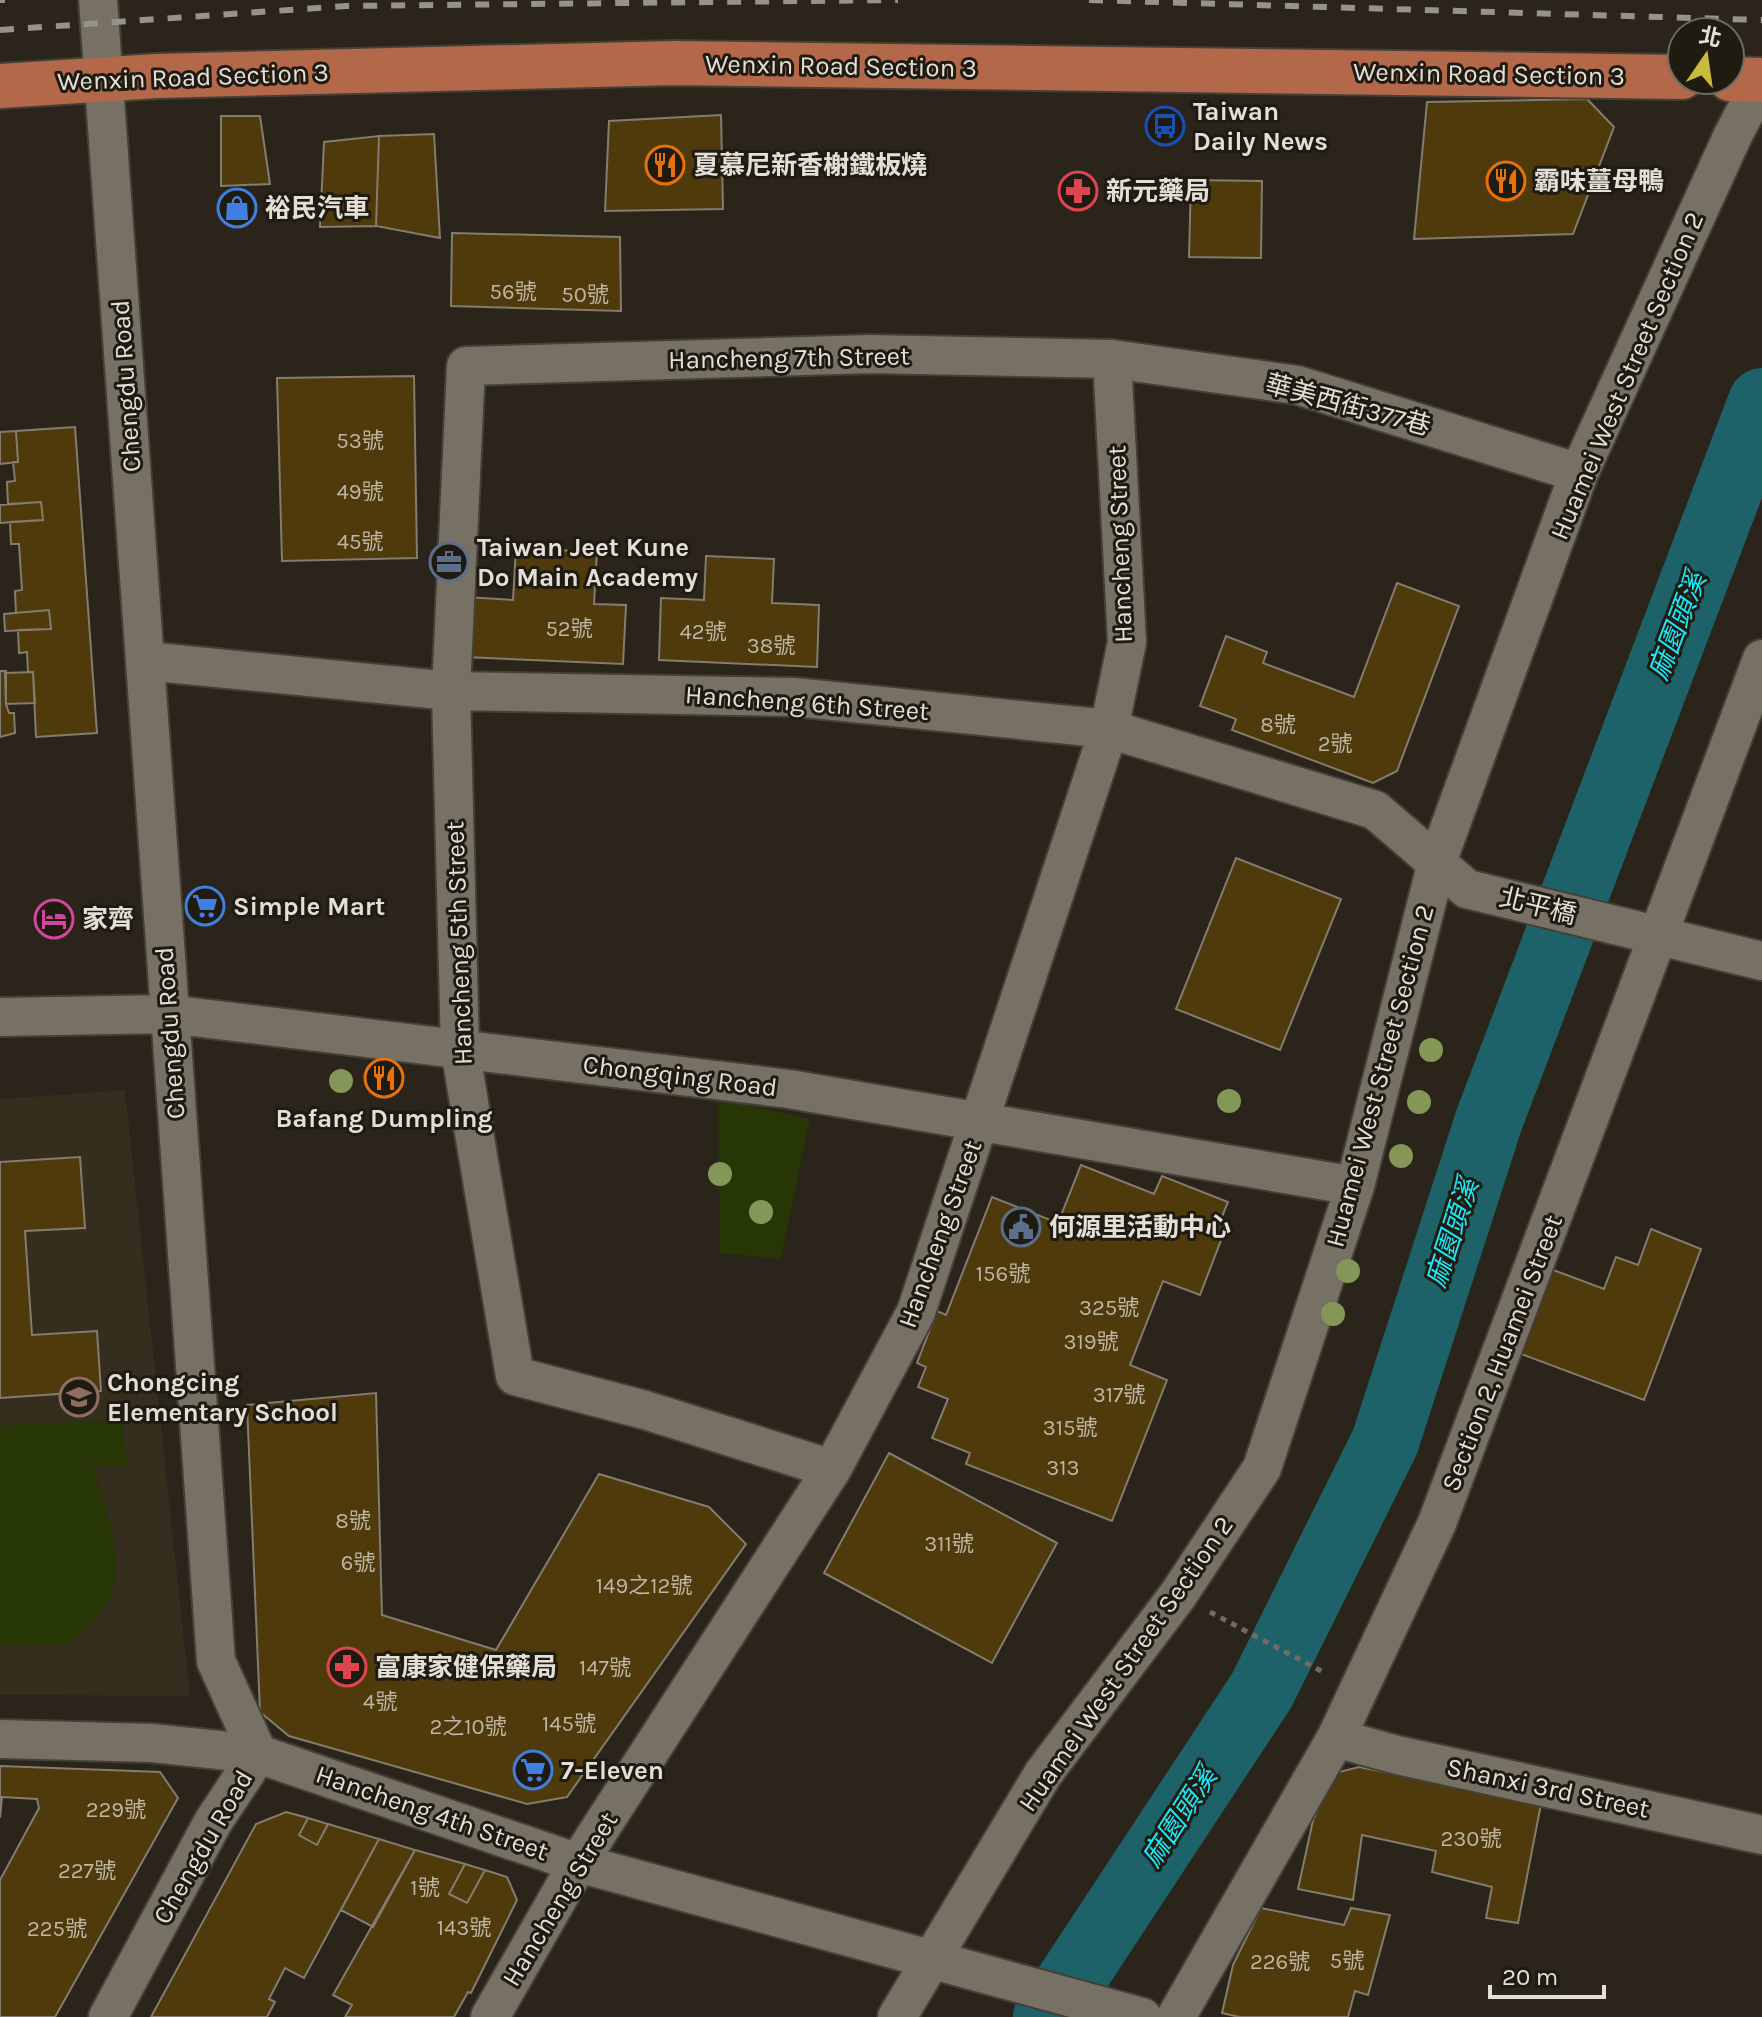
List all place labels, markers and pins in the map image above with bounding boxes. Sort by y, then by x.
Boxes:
place label: Taiwan Daily News [1193,96,1328,157]
bus stop icon: Taiwan Daily News [1144,105,1186,147]
restaurant icon: 夏慕尼新香榭鐵板燒 [644,144,686,186]
place label: 夏慕尼新香榭鐵板燒 [693,150,927,181]
restaurant icon: 霸味薑母鴨 [1485,160,1527,202]
place label: 霸味薑母鴨 [1534,166,1664,197]
pharmacy icon: 新元藥局 [1057,170,1099,212]
place label: 新元藥局 [1106,176,1210,207]
shop icon: 裕民汽車 [216,187,258,229]
place label: 裕民汽車 [265,193,369,224]
place label: Taiwan Jeet Kune Do Main Academy [477,532,698,593]
office icon: Taiwan Jeet Kune Do Main Academy [428,541,470,583]
supermarket icon: Simple Mart [184,885,226,927]
place label: Simple Mart [233,891,385,922]
hotel icon: 家齊 [33,898,75,940]
place label: 家齊 [82,904,134,935]
restaurant icon: Bafang Dumpling [363,1057,405,1099]
place label: Bafang Dumpling [275,1103,493,1134]
public building icon: 何源里活動中心 [1000,1206,1042,1248]
place label: 何源里活動中心 [1049,1212,1231,1243]
place label: Chongcing Elementary School [107,1367,338,1428]
school or university icon: Chongcing Elementary School [58,1376,100,1418]
pharmacy icon: 富康家健保藥局 [326,1646,368,1688]
place label: 富康家健保藥局 [375,1652,557,1683]
supermarket icon: 7-Eleven [512,1749,554,1791]
place label: 7-Eleven [561,1755,664,1786]

